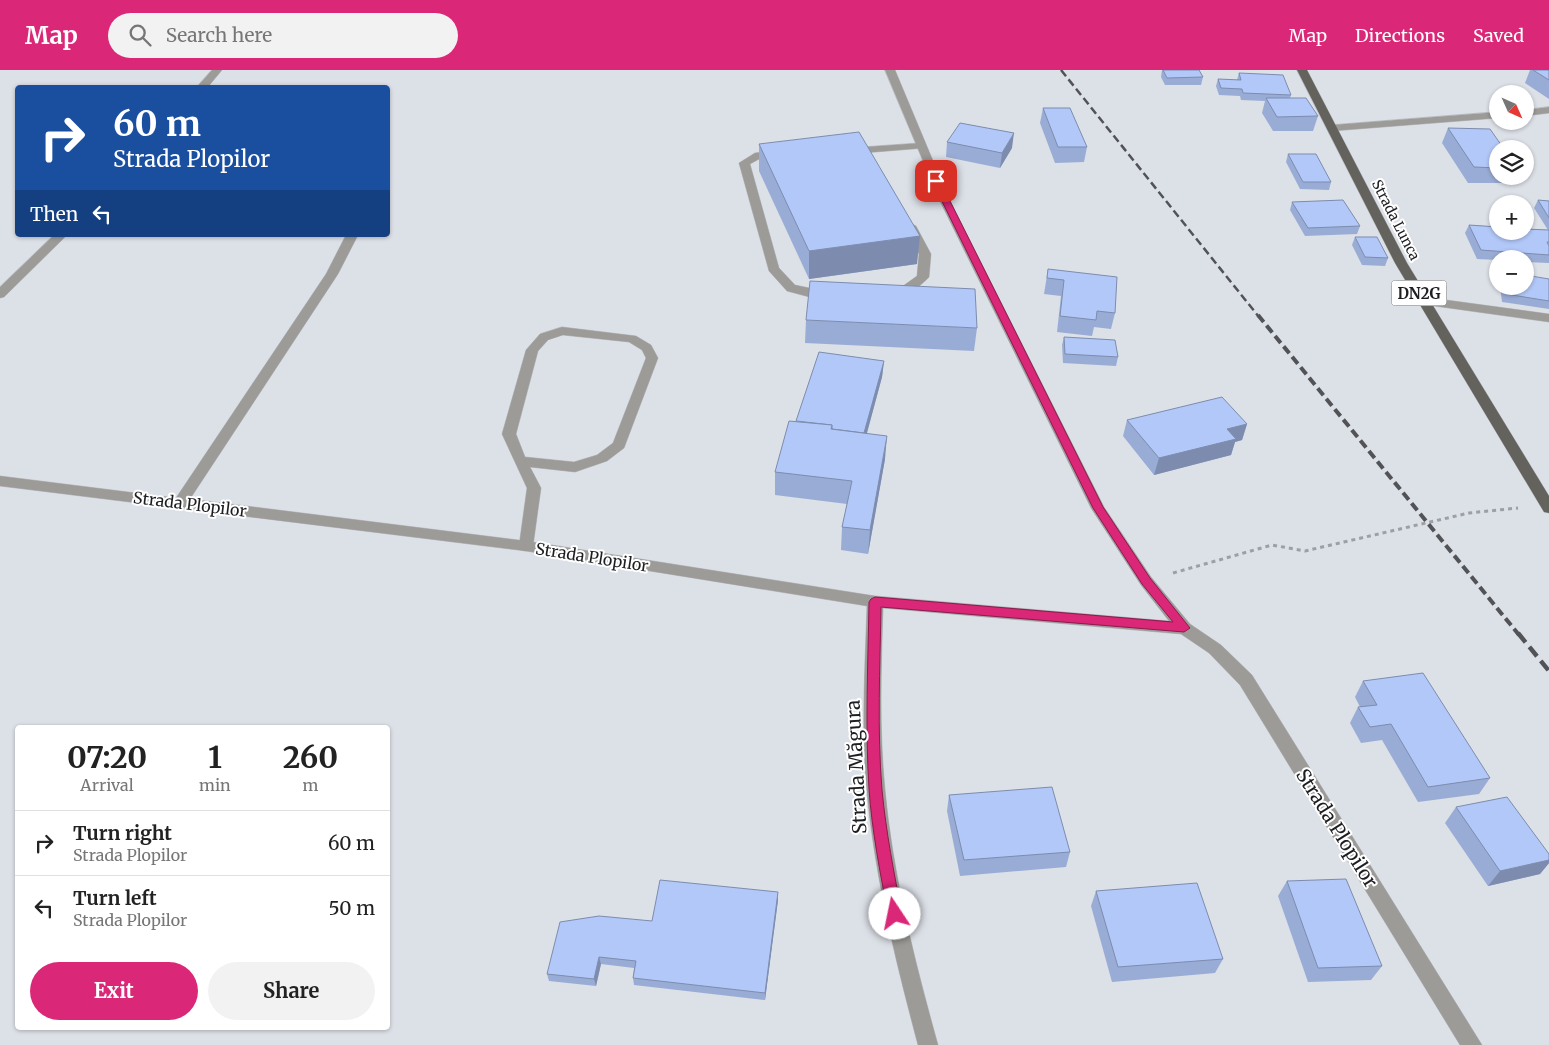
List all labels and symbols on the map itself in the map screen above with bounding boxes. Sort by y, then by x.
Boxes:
north arrow [1489,85,1534,130]
pin [915,160,957,202]
street label: Strada Lunca [1368,177,1424,264]
road number: DN2G [1392,280,1446,306]
street label: Strada Plopilor [132,487,248,521]
street label: Strada Plopilor [534,538,650,576]
street label: Strada Măgura [840,699,872,835]
street label: Strada Plopilor [1291,764,1383,892]
position arrow [868,887,920,939]

